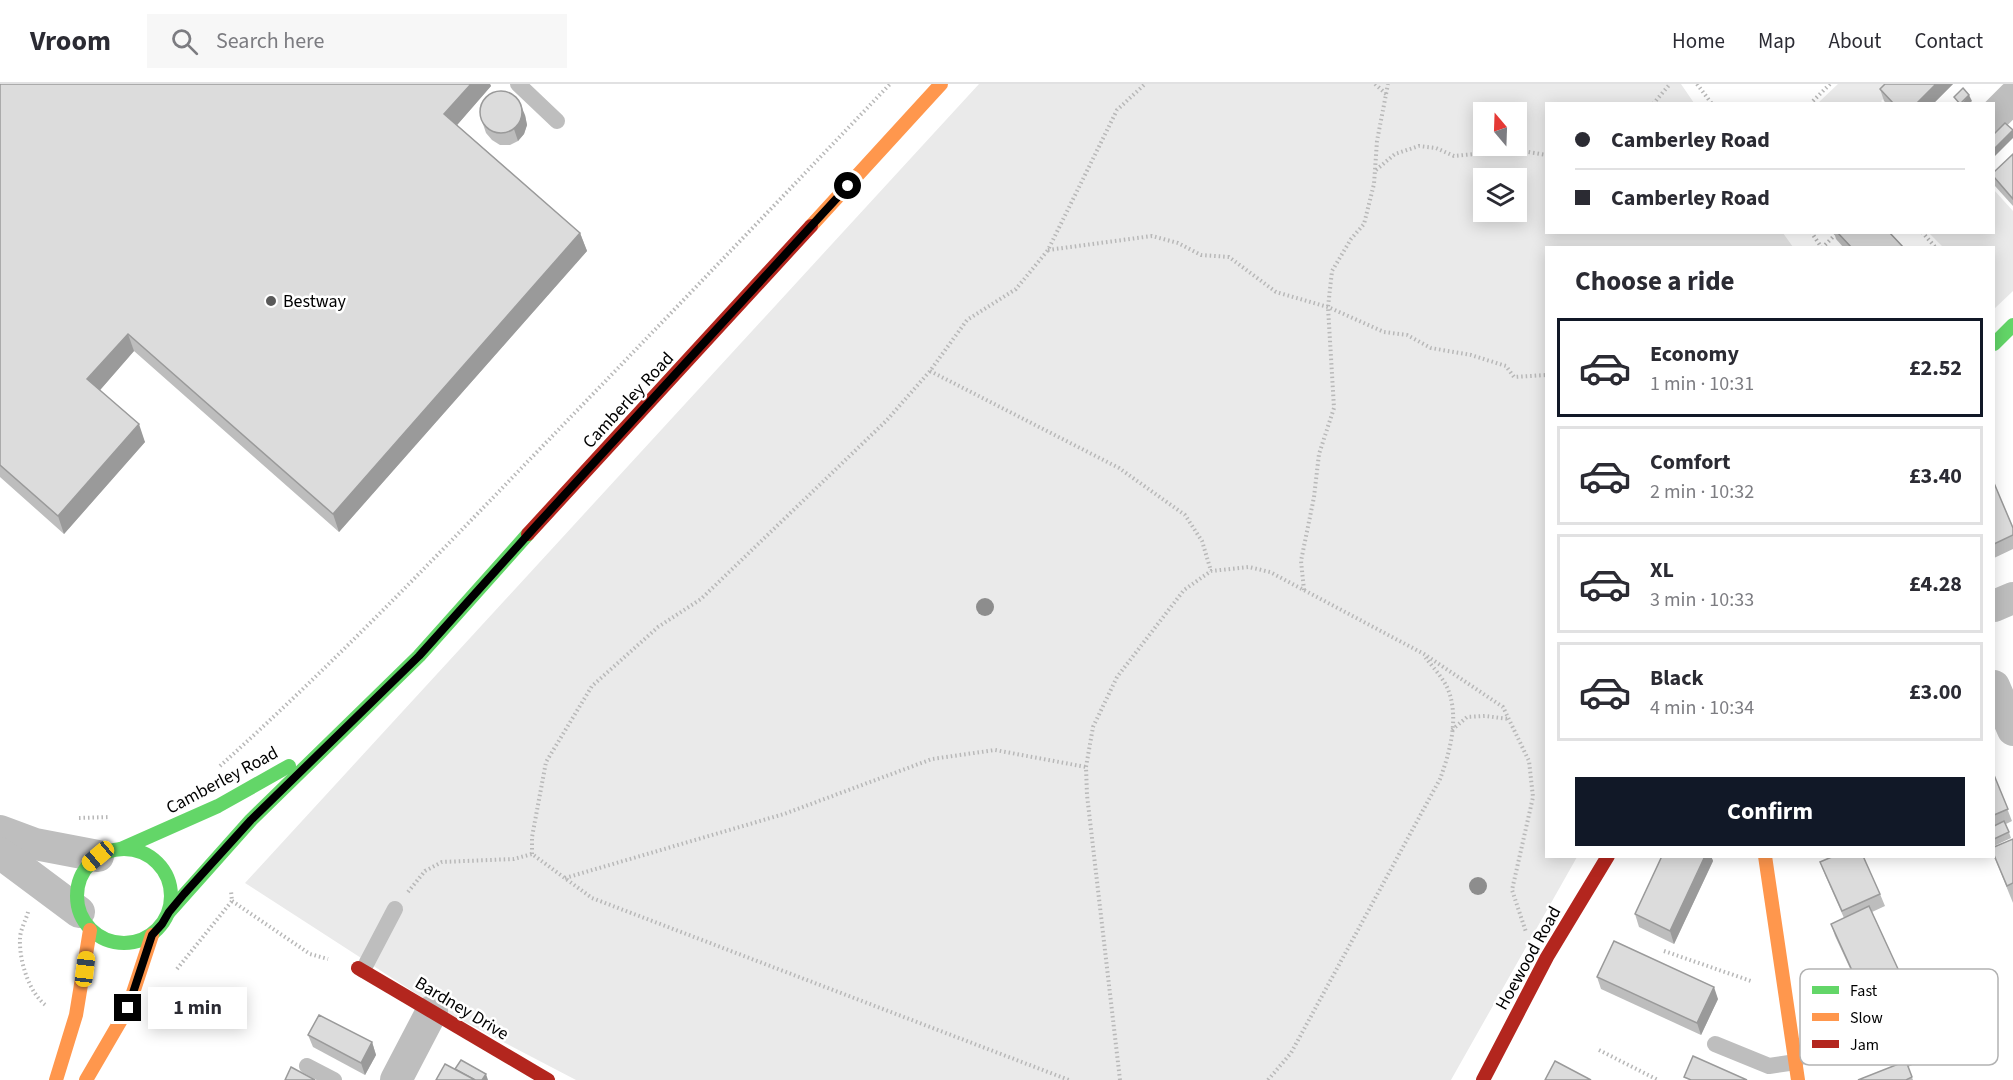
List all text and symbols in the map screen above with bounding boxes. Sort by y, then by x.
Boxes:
search box [147,14,567,68]
text: Vroom [30,21,111,61]
icon: search [168,25,201,58]
text: Search here [216,25,324,57]
text: Home [1672,26,1725,56]
text: Map [1758,26,1796,56]
text: About [1829,26,1881,56]
text: Contact [1914,26,1983,56]
north arrow [1473,102,1527,156]
map controls [1473,102,1527,222]
text: Camberley Road [1611,124,1770,156]
button: layers [1473,168,1527,222]
route start [834,172,861,199]
text: Camberley Road [1611,182,1770,214]
text: Choose a ride [1575,262,1735,301]
place label: Bestway [283,289,347,314]
marker: Bestway [264,294,278,308]
text: Economy [1650,338,1739,370]
icon: car [1578,341,1632,395]
street label: Camberley Road [577,347,680,454]
text: £2.52 [1909,352,1962,384]
text: 1 min · 10:31 [1650,370,1754,398]
text: Comfort [1650,446,1731,478]
icon: car [1578,449,1632,503]
text: £3.40 [1909,460,1962,492]
text: 2 min · 10:32 [1650,478,1754,506]
text: XL [1650,554,1674,586]
icon: car [1578,557,1632,611]
text: £4.28 [1909,568,1962,600]
text: 3 min · 10:33 [1650,586,1754,614]
text: Black [1650,662,1704,694]
icon: car [1578,665,1632,719]
text: £3.00 [1909,676,1962,708]
text: 4 min · 10:34 [1650,694,1754,722]
street label: Camberley Road [162,740,283,821]
button: Confirm [1575,777,1965,846]
car [78,838,118,874]
street label: Hoewood Road [1490,902,1567,1015]
car [74,950,96,988]
legend [1800,969,1998,1065]
street label: Bardney Drive [410,971,513,1046]
text: Fast [1850,980,1878,1002]
callout: 1 min [149,987,248,1029]
route end [114,994,141,1021]
text: 1 min [173,994,222,1022]
text: Slow [1850,1007,1883,1029]
text: Jam [1850,1034,1879,1056]

